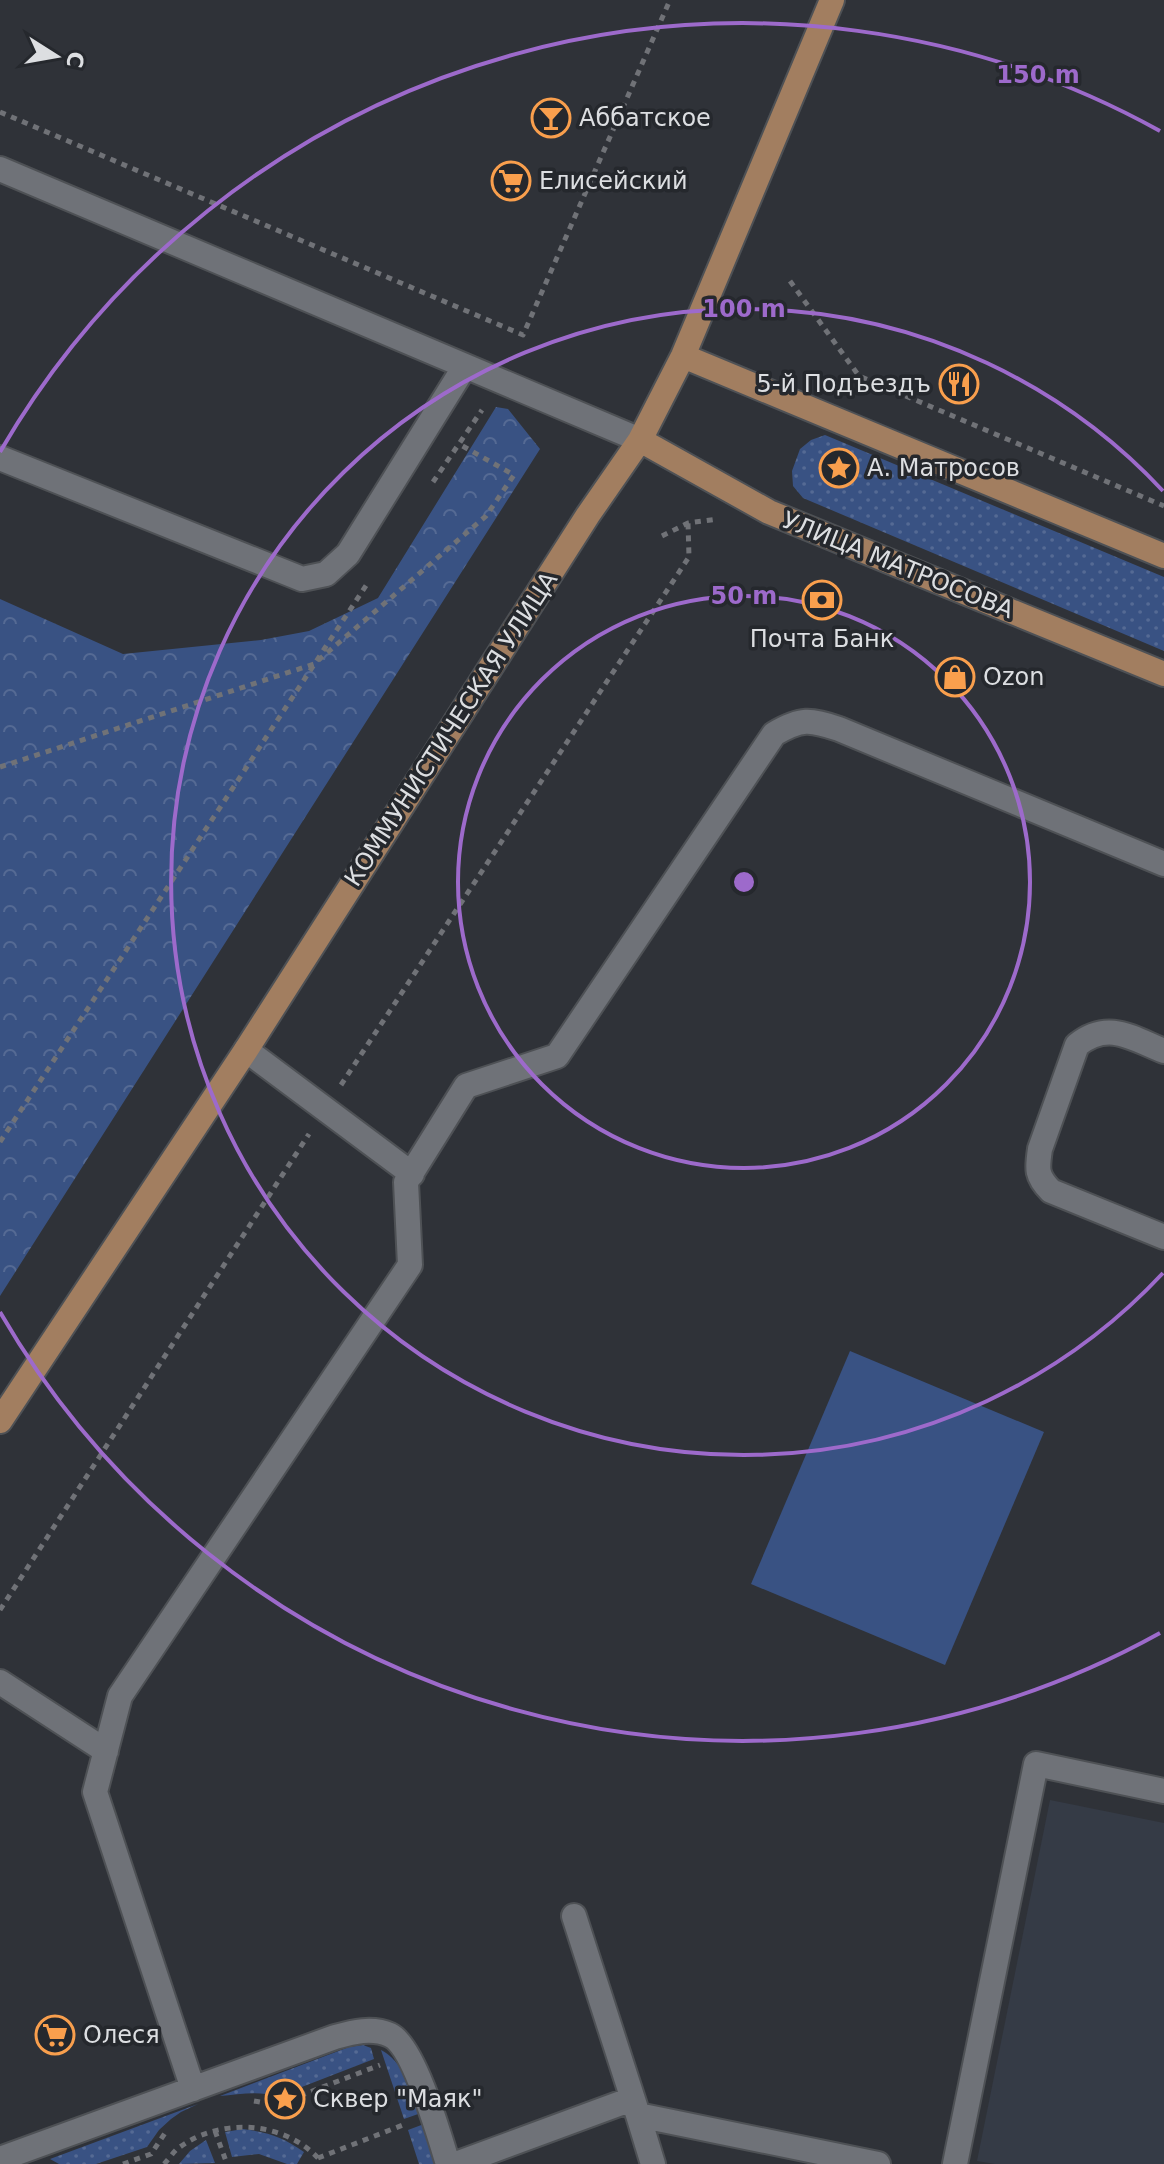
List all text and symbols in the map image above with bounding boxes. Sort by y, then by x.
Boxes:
north arrow [16,16,96,96]
text: С [61,49,89,70]
text: 150 m [996,61,1080,89]
bar icon: Аббатское [530,97,572,139]
place label: Аббатское [579,104,711,132]
supermarket icon: Елисейский [490,160,532,202]
place label: Елисейский [539,167,688,195]
text: 100 m [702,295,786,323]
restaurant icon: 5-й Подъездъ [938,363,980,405]
place label: 5-й Подъездъ [756,370,931,398]
place icon: А. Матросов [818,447,860,489]
place label: А. Матросов [867,454,1020,482]
street label: УЛИЦА МАТРОСОВА [778,506,1018,624]
street label: КОММУНИСТИЧЕСКАЯ УЛИЦА [339,566,564,891]
bank icon: Почта Банк [801,579,843,621]
text: 50 m [711,582,777,610]
place label: Почта Банк [750,625,894,653]
shop icon: Ozon [934,656,976,698]
place label: Ozon [983,663,1044,691]
centre of rings [730,868,758,896]
supermarket icon: Олеся [34,2014,76,2056]
place label: Олеся [83,2021,160,2049]
place icon: Сквер "Маяк" [264,2078,306,2120]
place label: Сквер "Маяк" [313,2085,482,2113]

